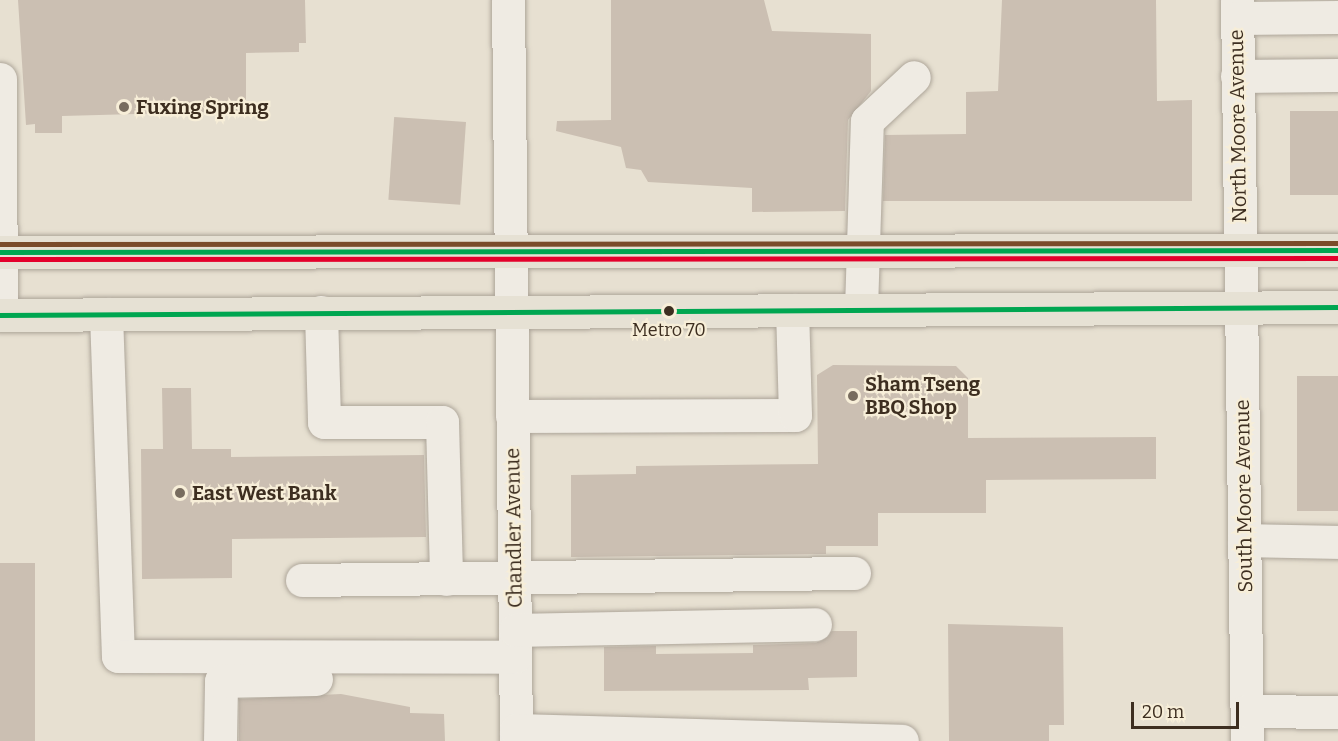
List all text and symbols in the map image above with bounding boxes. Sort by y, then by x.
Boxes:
street label: North Moore Avenue [1224,29,1252,223]
place label: Fuxing Spring [136,95,269,119]
marker: Fuxing Spring [117,100,131,114]
marker: Metro 70 [663,305,675,317]
place label: Metro 70 [632,319,706,341]
place label: Sham Tseng BBQ Shop [865,372,980,419]
marker: Sham Tseng BBQ Shop [846,389,860,403]
street label: South Moore Avenue [1230,399,1258,593]
street label: Chandler Avenue [501,448,527,608]
place label: East West Bank [192,481,337,505]
marker: East West Bank [173,486,187,500]
scale bar [1134,690,1242,728]
text: 20 m [1142,701,1184,723]

